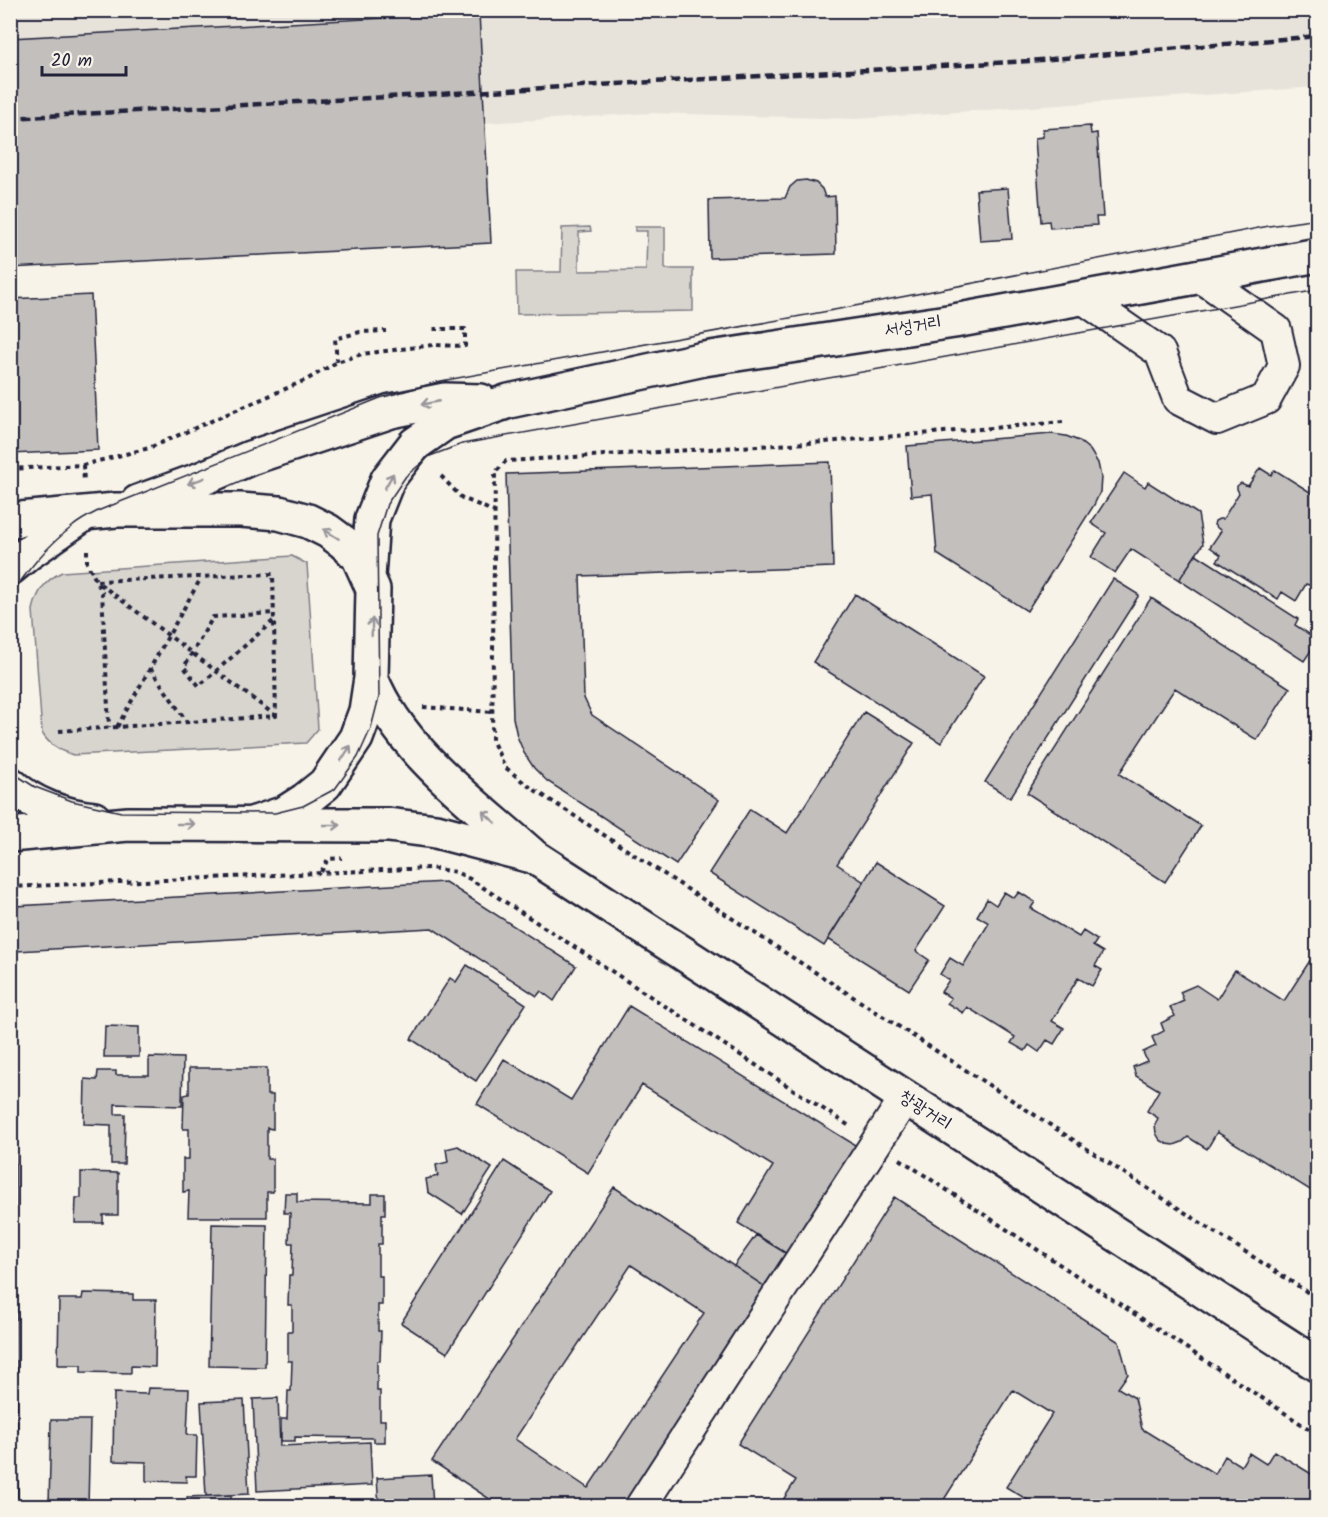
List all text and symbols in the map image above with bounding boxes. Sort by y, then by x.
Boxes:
scale bar [42,39,126,77]
text: 20 m [51,47,92,76]
street label: 서성거리 [882,308,944,346]
one-way arrow [421,398,441,409]
one-way arrow [383,473,395,490]
one-way arrow [187,476,206,487]
one-way arrow [323,527,340,539]
one-way arrow [366,617,378,637]
one-way arrow [341,745,353,762]
one-way arrow [482,810,497,824]
one-way arrow [176,818,196,830]
one-way arrow [321,819,341,831]
street label: 창광거리 [893,1083,957,1139]

